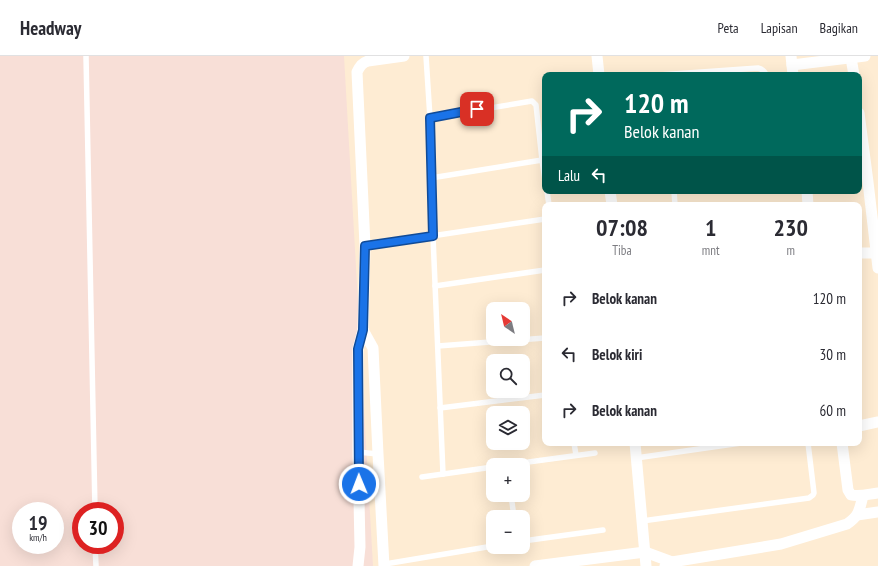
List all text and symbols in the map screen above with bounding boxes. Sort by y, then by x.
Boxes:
text: Headway [20,16,81,40]
text: Peta [718,19,739,37]
text: Lapisan [761,19,798,37]
text: Bagikan [820,19,858,37]
text: 120 m [624,84,688,121]
icon: right [558,88,610,140]
pin [460,92,494,126]
icon: arrive [466,98,488,120]
text: Belok kanan [624,120,699,143]
icon: left [588,164,610,186]
text: Lalu [558,166,580,185]
text: 07:08 [596,212,648,243]
text: 1 [705,212,716,243]
text: 230 [774,212,808,243]
text: Tiba [612,242,632,259]
text: mnt [702,242,720,259]
text: m [787,242,795,259]
icon: right [558,287,580,309]
text: Belok kanan [592,289,657,308]
text: 120 m [813,289,846,308]
north arrow [486,302,530,346]
map controls [486,302,530,554]
icon: left [558,343,580,365]
text: Belok kiri [592,345,642,364]
text: 30 m [820,345,846,364]
button: search [486,354,530,398]
icon: right [558,399,580,421]
text: Belok kanan [592,401,657,420]
text: 60 m [820,401,846,420]
button: layers [486,406,530,450]
button: + [486,458,530,502]
position arrow [338,463,380,505]
speed limit sign: 30 [72,502,124,554]
text: 19 [28,510,48,536]
button: − [486,510,530,554]
text: km/h [29,531,47,544]

